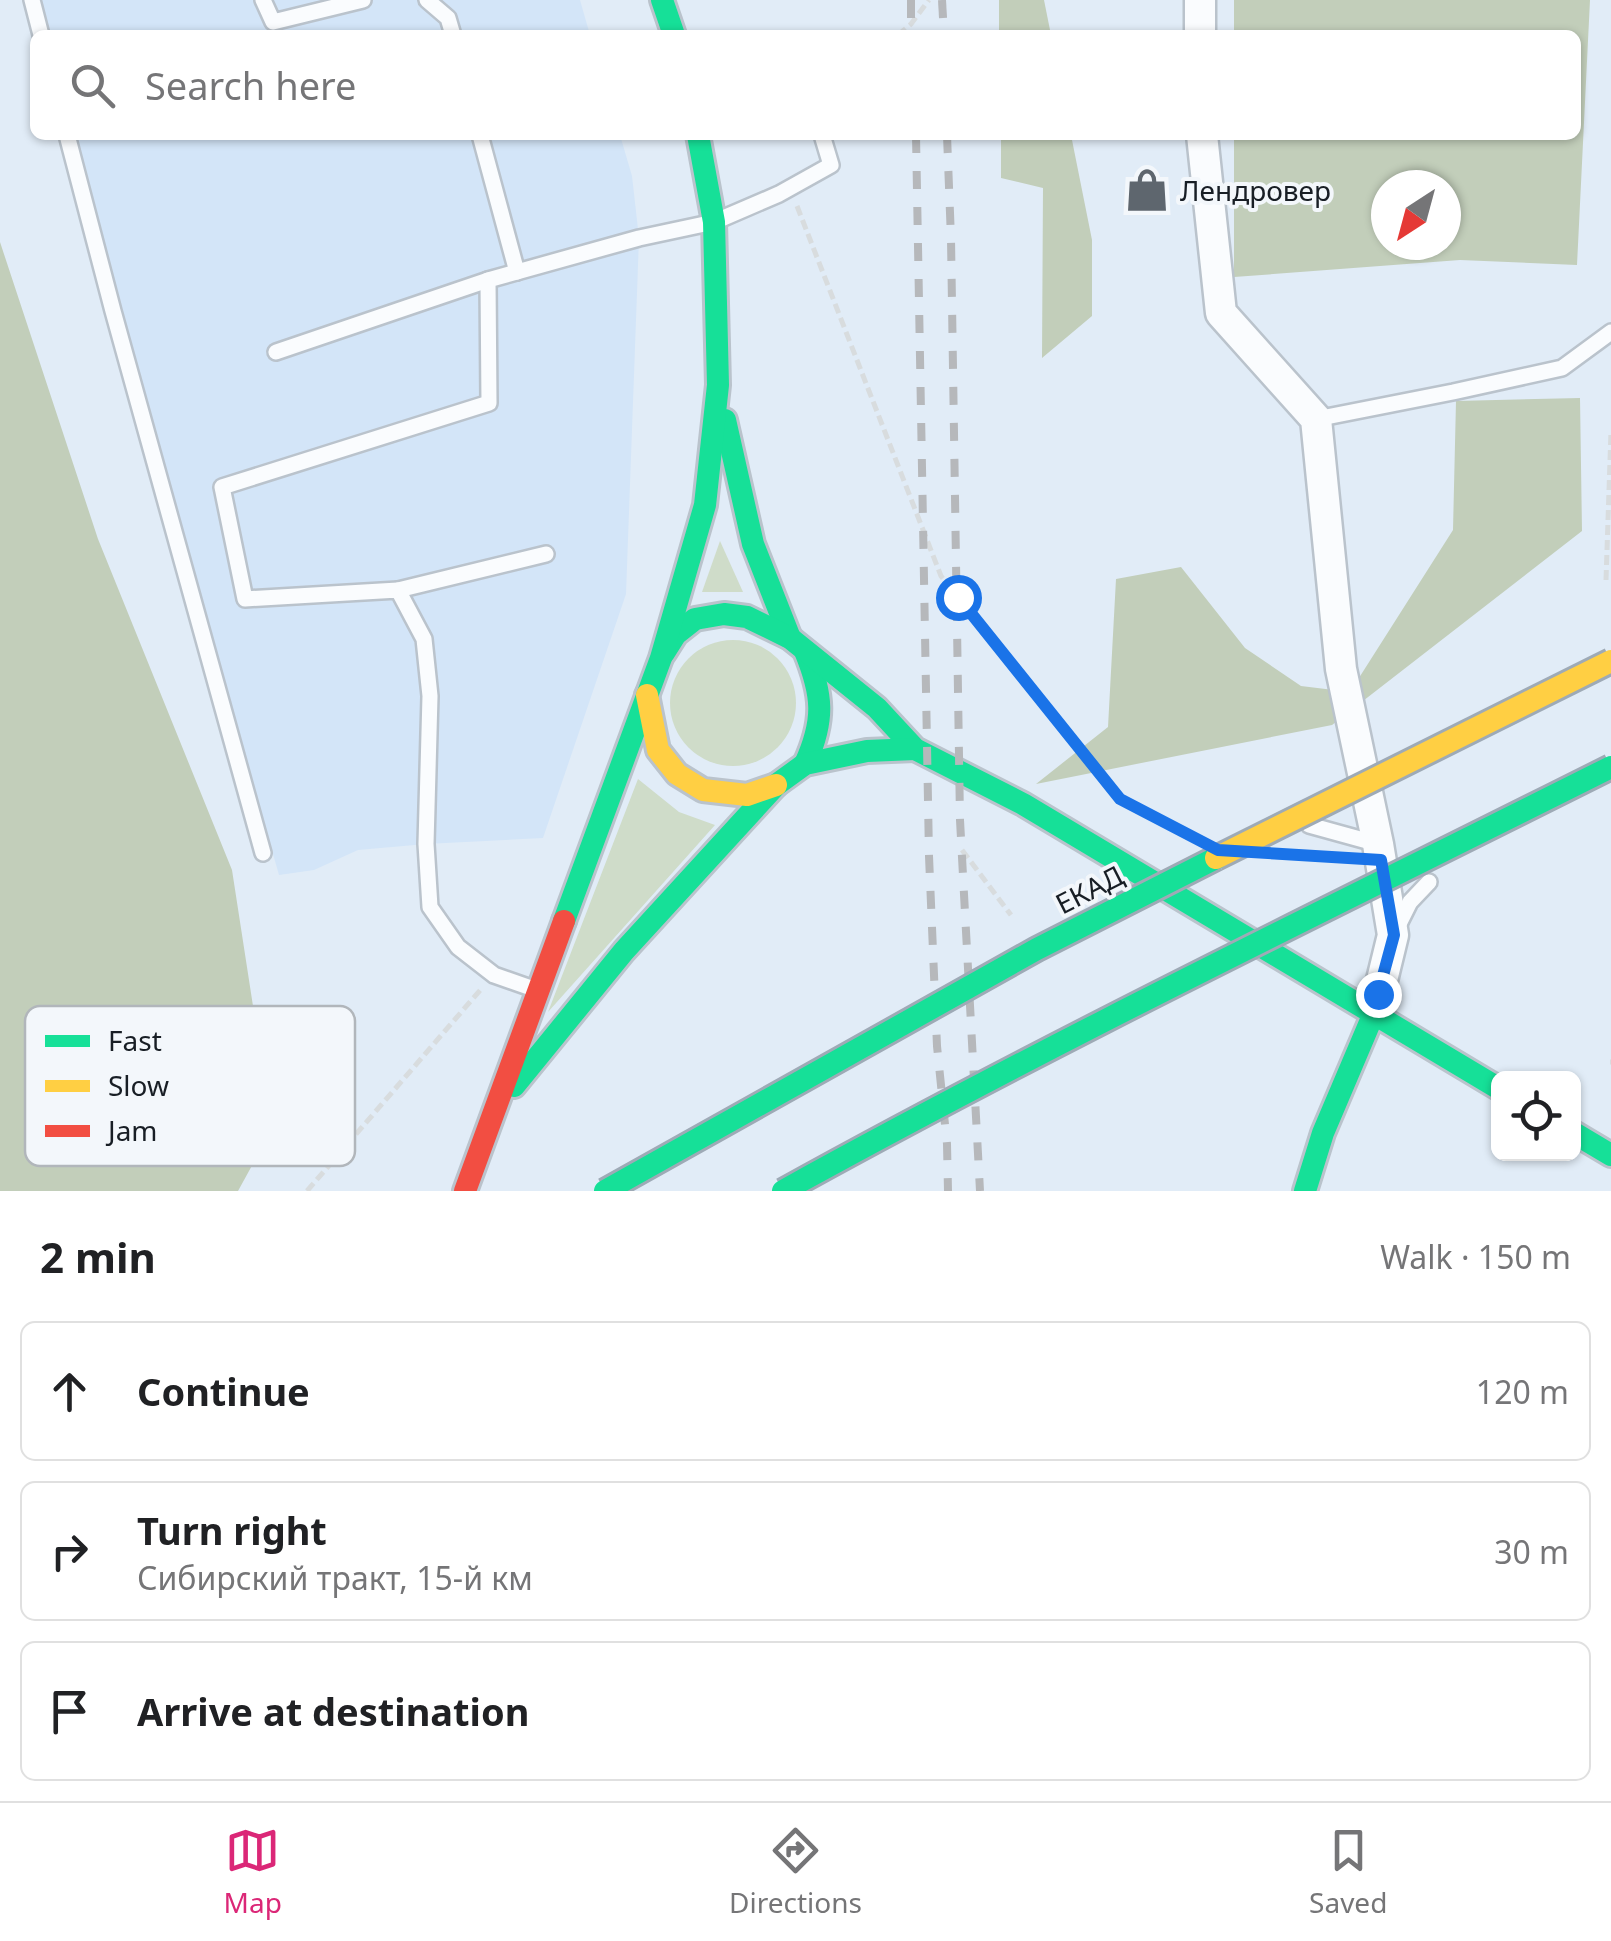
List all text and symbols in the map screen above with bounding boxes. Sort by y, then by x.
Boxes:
search box [30,30,1581,140]
icon: search [65,58,120,113]
text: Search here [145,59,356,111]
shop icon: Лендровер [1123,166,1171,214]
north arrow [1371,170,1461,260]
place label: Лендровер [1180,171,1331,209]
route start [936,575,982,621]
street label: ЕКАД [1049,856,1130,922]
route end [1356,972,1402,1018]
legend [25,1006,355,1166]
text: Fast [108,1021,162,1059]
text: Slow [108,1066,169,1104]
map controls [1491,1071,1581,1161]
button: locate [1491,1071,1581,1161]
text: Jam [105,1111,158,1149]
text: 2 min [40,1228,156,1285]
text: Walk · 150 m [1380,1235,1571,1278]
icon: ahead [42,1364,97,1419]
text: Continue [137,1365,310,1417]
text: 120 m [1476,1370,1569,1413]
text: Turn right [137,1504,327,1556]
icon: right [42,1524,97,1579]
text: 30 m [1494,1530,1569,1573]
text: Сибирский тракт, 15-й км [137,1556,533,1599]
icon: arrive [42,1684,97,1739]
text: Arrive at destination [137,1685,529,1737]
tab: Map [224,1823,282,1921]
tab: Directions [729,1823,862,1921]
tab: Saved [1309,1823,1387,1921]

